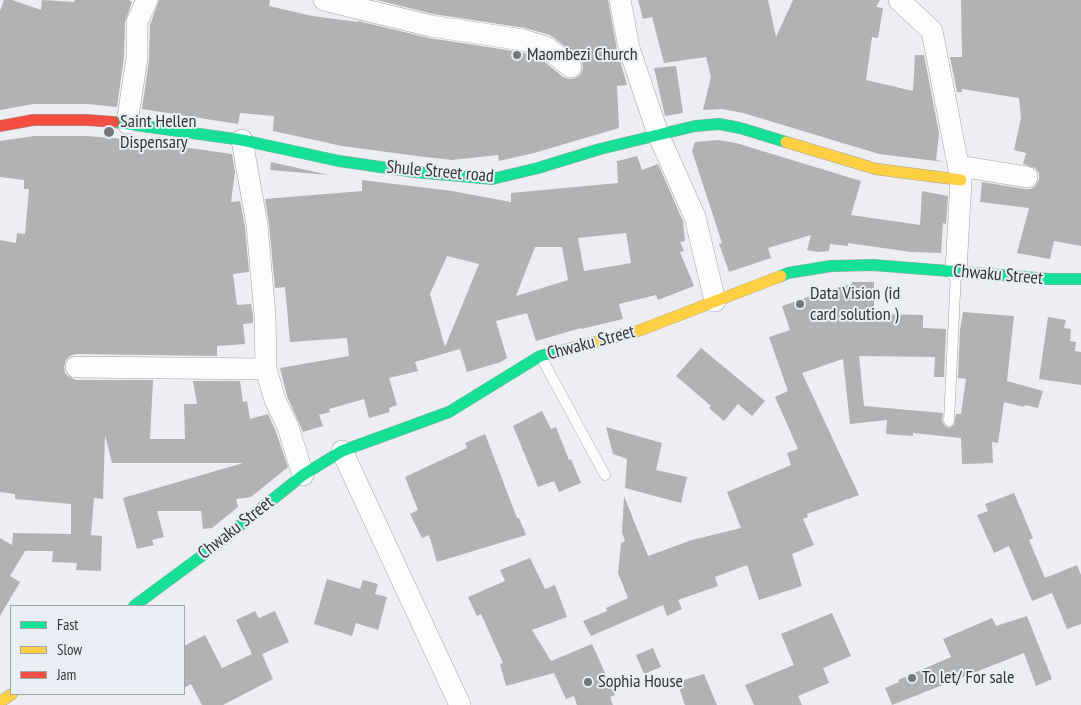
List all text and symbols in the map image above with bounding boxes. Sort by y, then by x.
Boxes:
place label: Maombezi Church [527,44,638,66]
marker: Maombezi Church [511,49,523,61]
place label: Saint Hellen Dispensary [120,111,196,154]
marker: Saint Hellen Dispensary [102,125,116,139]
street label: Shule Street road [385,157,495,187]
street label: Chwaku Street [952,260,1044,290]
place label: Data Vision (id card solution ) [810,283,900,326]
marker: Data Vision (id card solution ) [794,298,806,310]
street label: Chwaku Street [545,321,637,365]
street label: Chwaku Street [194,492,278,564]
legend [10,605,185,695]
text: Fast [57,615,78,634]
text: Slow [57,640,82,659]
text: Jam [57,665,76,684]
place label: To let/ For sale [922,667,1014,689]
place label: Sophia House [598,671,683,693]
marker: To let/ For sale [906,672,918,684]
marker: Sophia House [582,676,594,688]

